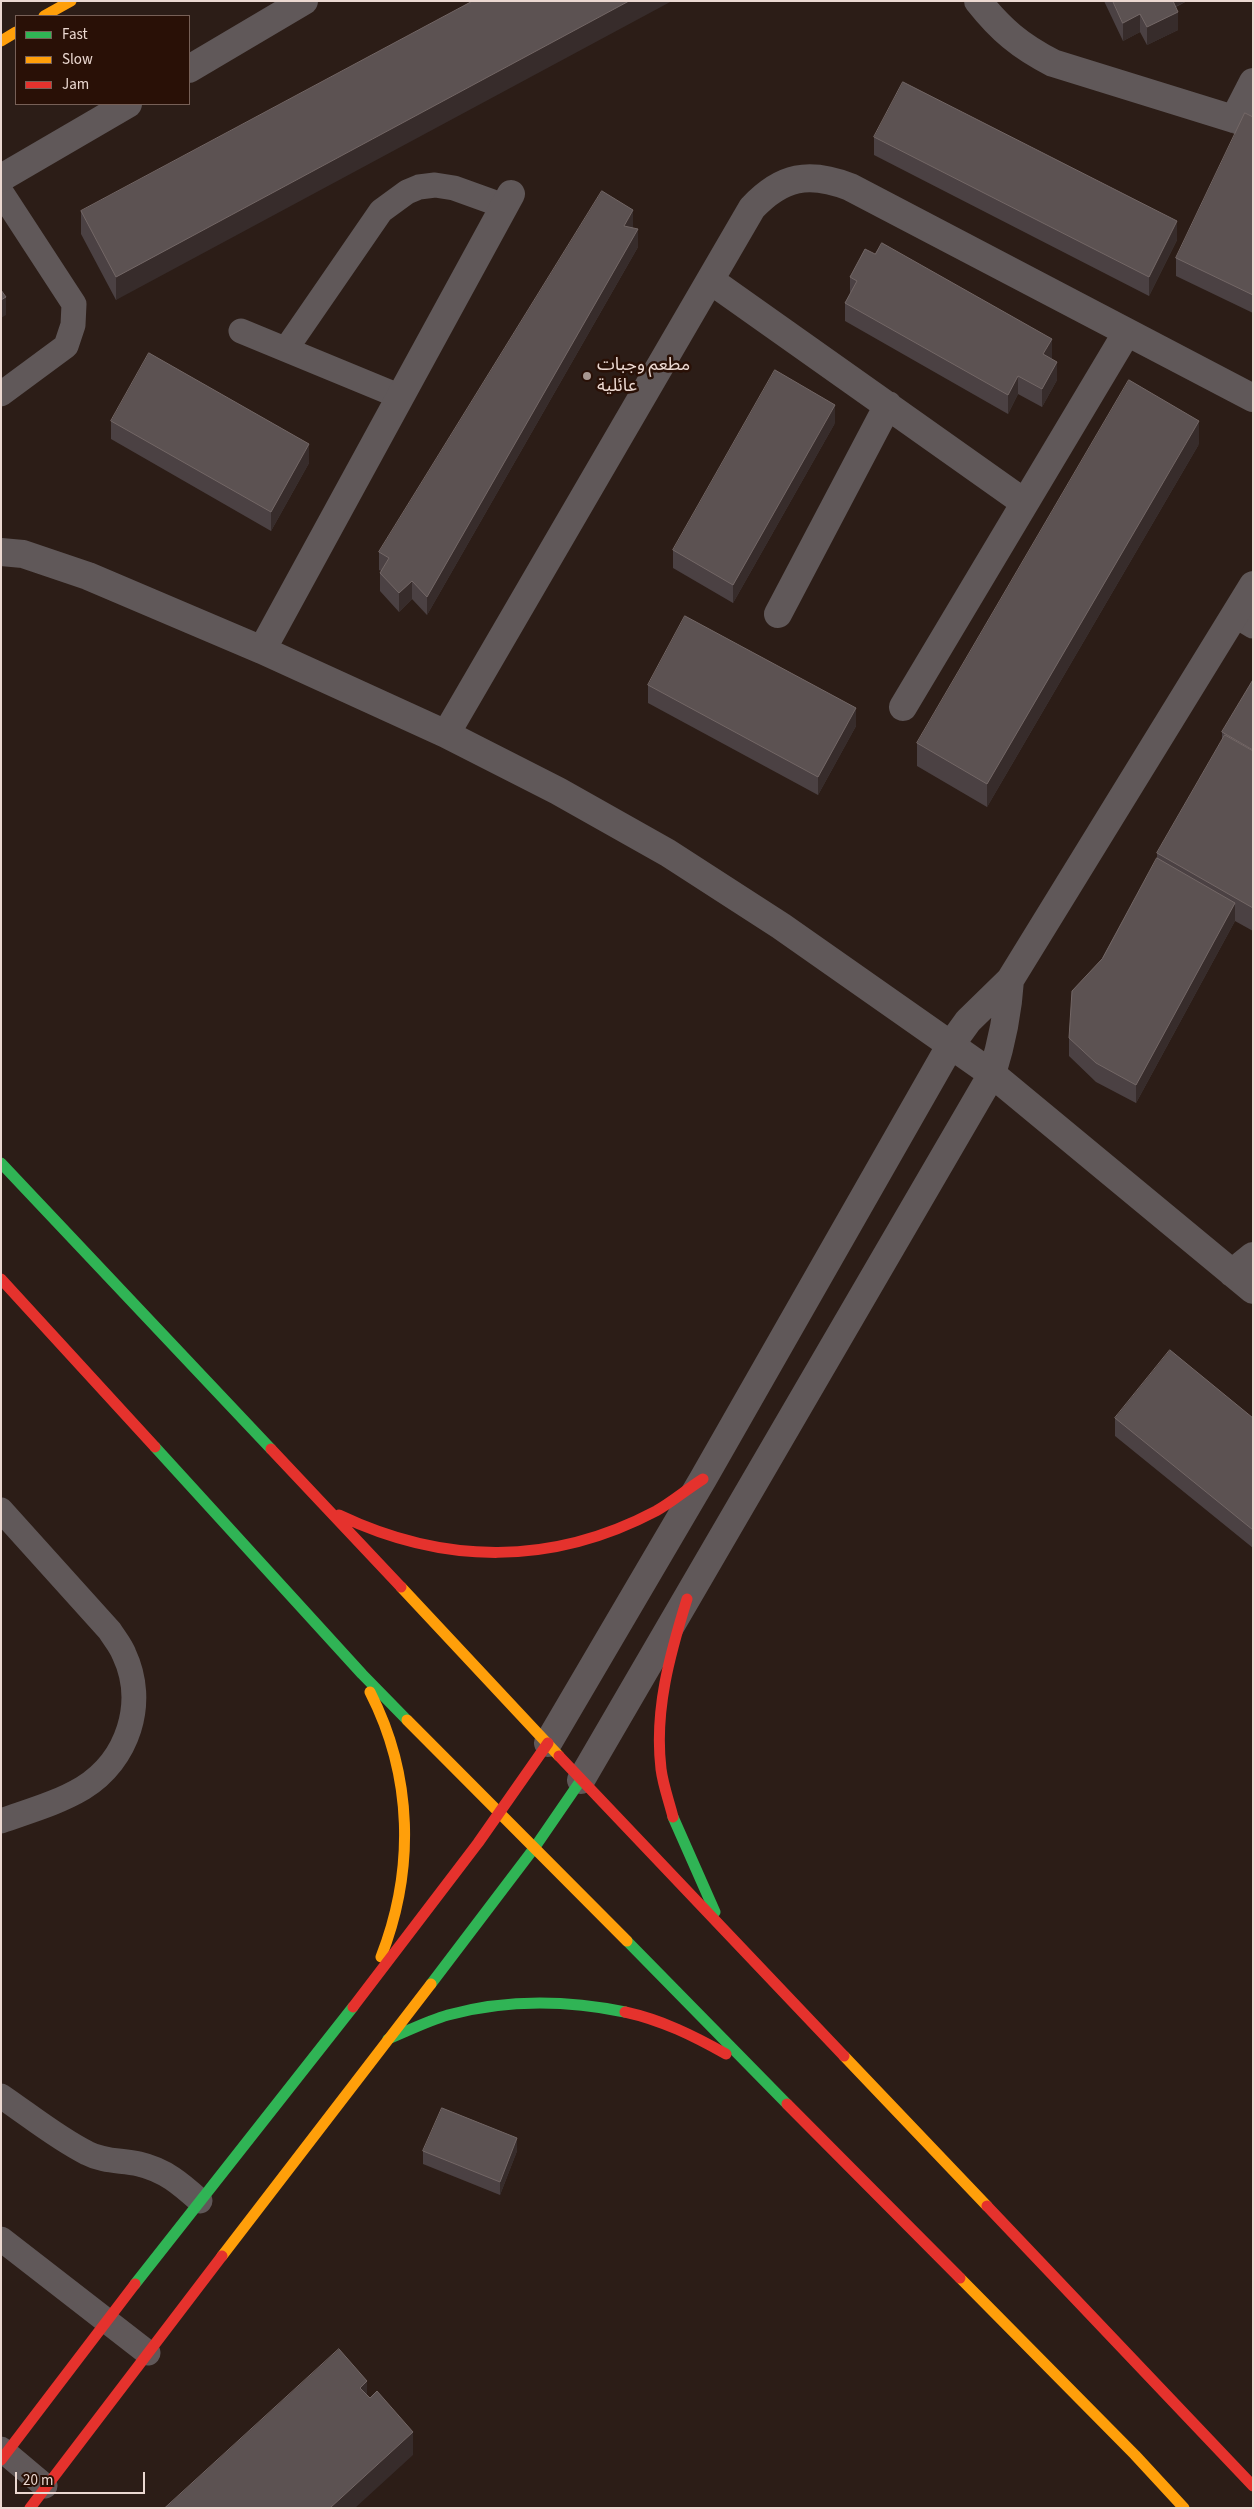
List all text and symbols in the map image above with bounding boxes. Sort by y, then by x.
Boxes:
legend [15,15,190,105]
text: Fast [62,24,88,45]
text: Slow [62,49,93,70]
text: Jam [62,74,89,95]
place label: مطعم وجبات عائلية [597,355,690,398]
marker: مطعم وجبات عائلية [581,370,593,382]
scale bar [18,2462,148,2494]
text: 20 m [23,2470,53,2491]

